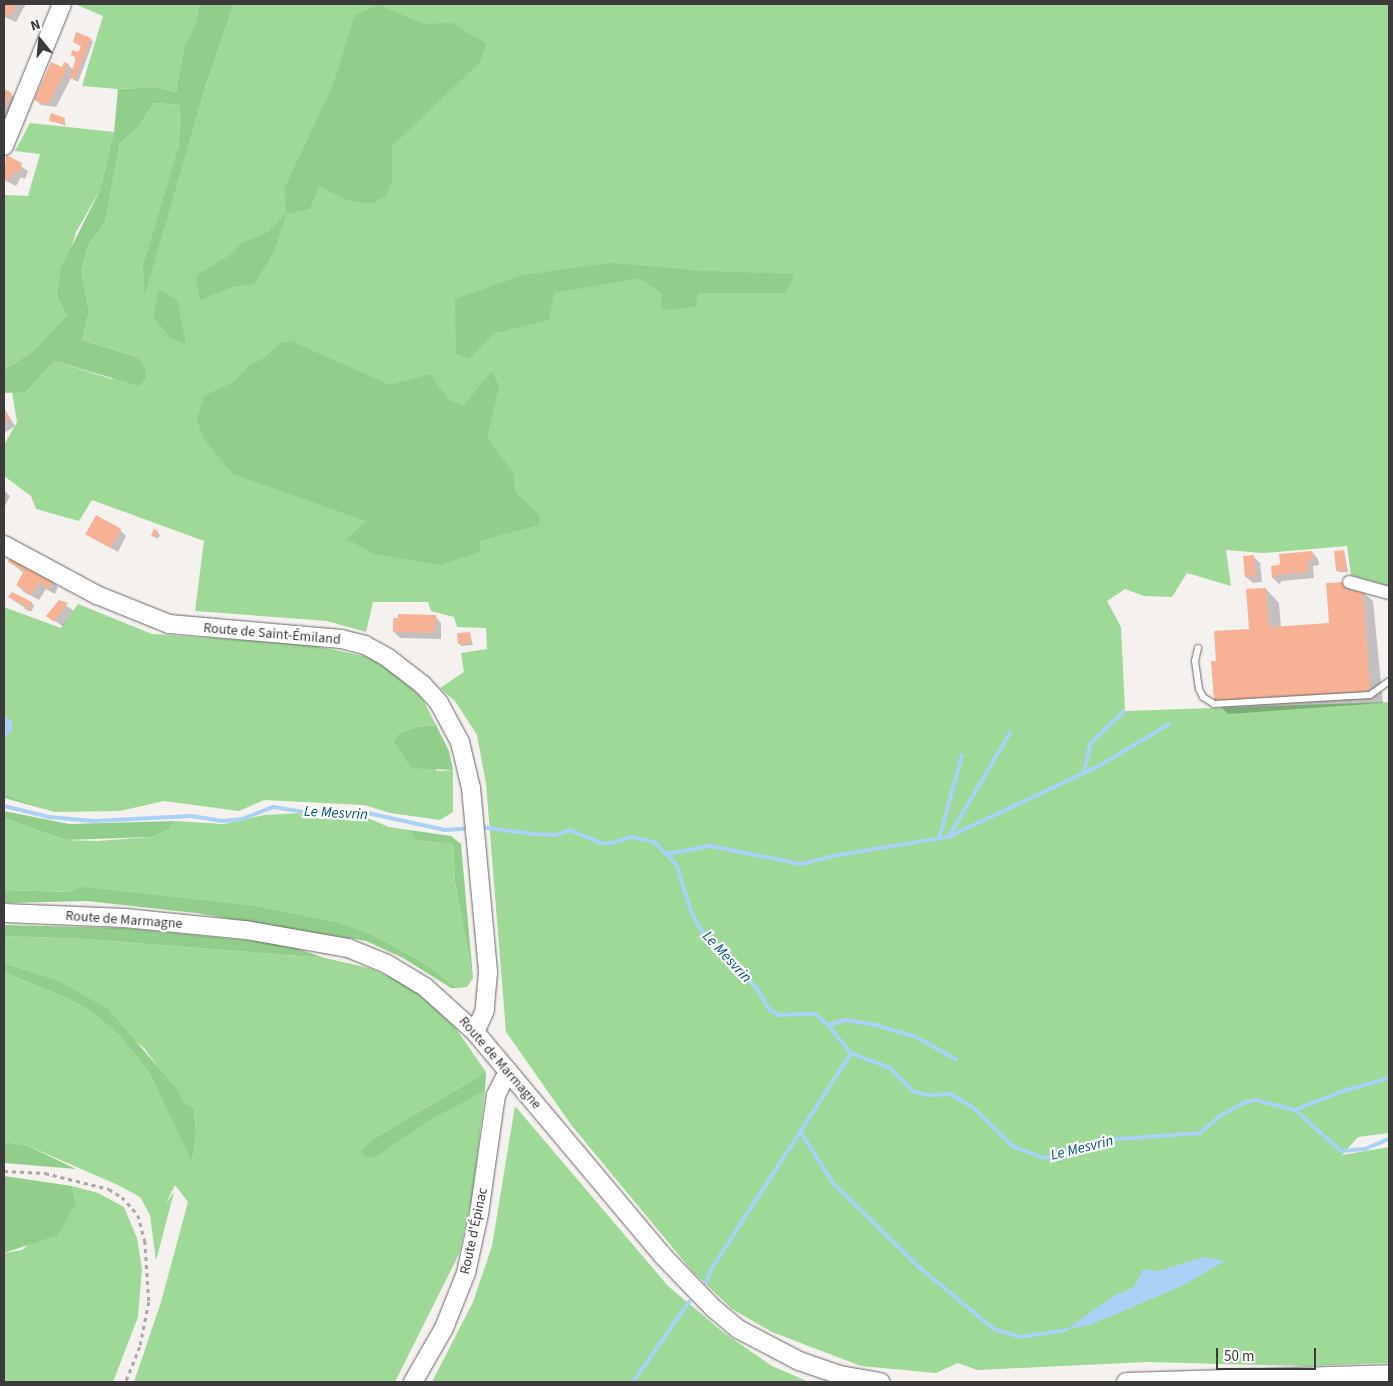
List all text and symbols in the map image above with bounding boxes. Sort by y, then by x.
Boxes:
north arrow [15,15,65,65]
text: N [28,15,43,37]
street label: Route de Saint-Émiland [203,620,341,648]
water label: Le Mesvrin [304,802,368,824]
street label: Route de Marmagne [65,908,183,932]
water label: Le Mesvrin [699,927,755,987]
street label: Route de Marmagne [455,1013,545,1113]
water label: Le Mesvrin [1049,1132,1115,1164]
street label: Route d'Épinac [457,1186,491,1276]
scale bar [1218,1338,1318,1370]
text: 50 m [1224,1346,1254,1367]

